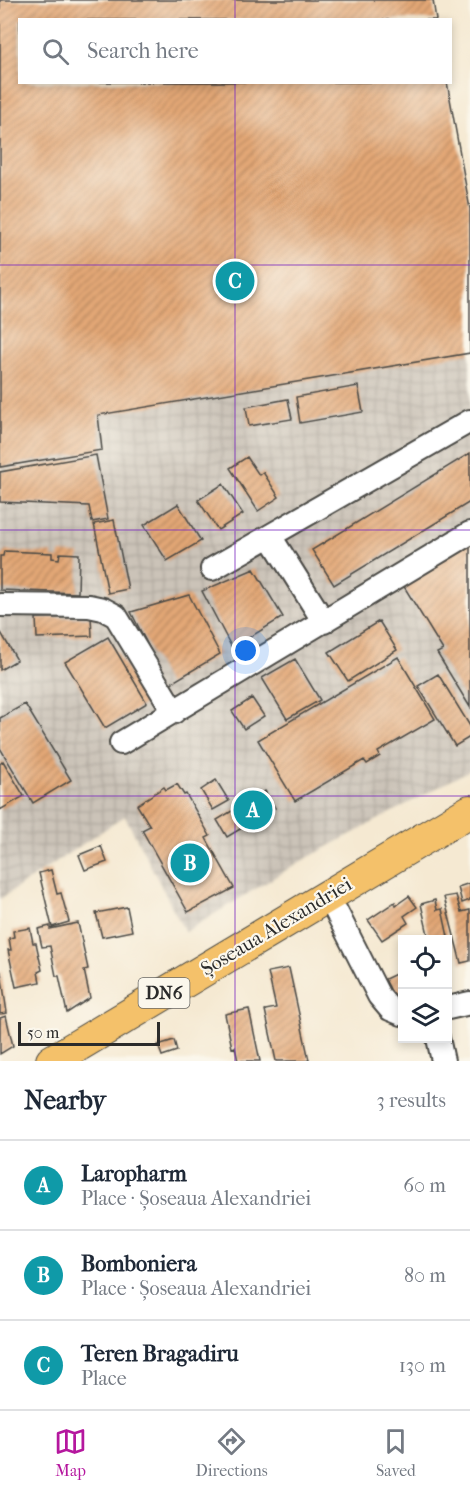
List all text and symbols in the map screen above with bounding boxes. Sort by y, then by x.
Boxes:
search box [18,18,452,84]
icon: search [39,35,72,68]
text: Search here [87,38,199,64]
pin: C [216,258,254,304]
your location [231,636,260,665]
pin: A [234,788,272,832]
pin: B [170,840,210,886]
street label: Șoseaua Alexandriei [197,872,357,981]
map controls [398,935,452,1043]
button: locate [398,935,452,989]
road number: DN6 [138,978,190,1008]
button: layers [398,989,452,1043]
scale bar [18,1019,160,1046]
text: 50 m [27,1023,59,1042]
text: Nearby [24,1085,106,1116]
text: 3 results [377,1089,446,1112]
text: Laropharm [81,1161,187,1187]
text: A [37,1174,50,1197]
text: 60 m [403,1174,446,1197]
text: Place · Șoseaua Alexandriei [81,1187,311,1210]
text: Bomboniera [81,1251,197,1277]
text: B [37,1264,50,1287]
text: 80 m [404,1264,446,1287]
text: Place · Șoseaua Alexandriei [81,1277,311,1300]
text: Teren Bragadiru [81,1341,239,1367]
text: C [37,1354,50,1377]
text: 130 m [399,1354,446,1377]
text: Place [81,1367,127,1390]
tab: Map [54,1425,87,1480]
tab: Directions [196,1425,268,1480]
tab: Saved [376,1425,416,1480]

